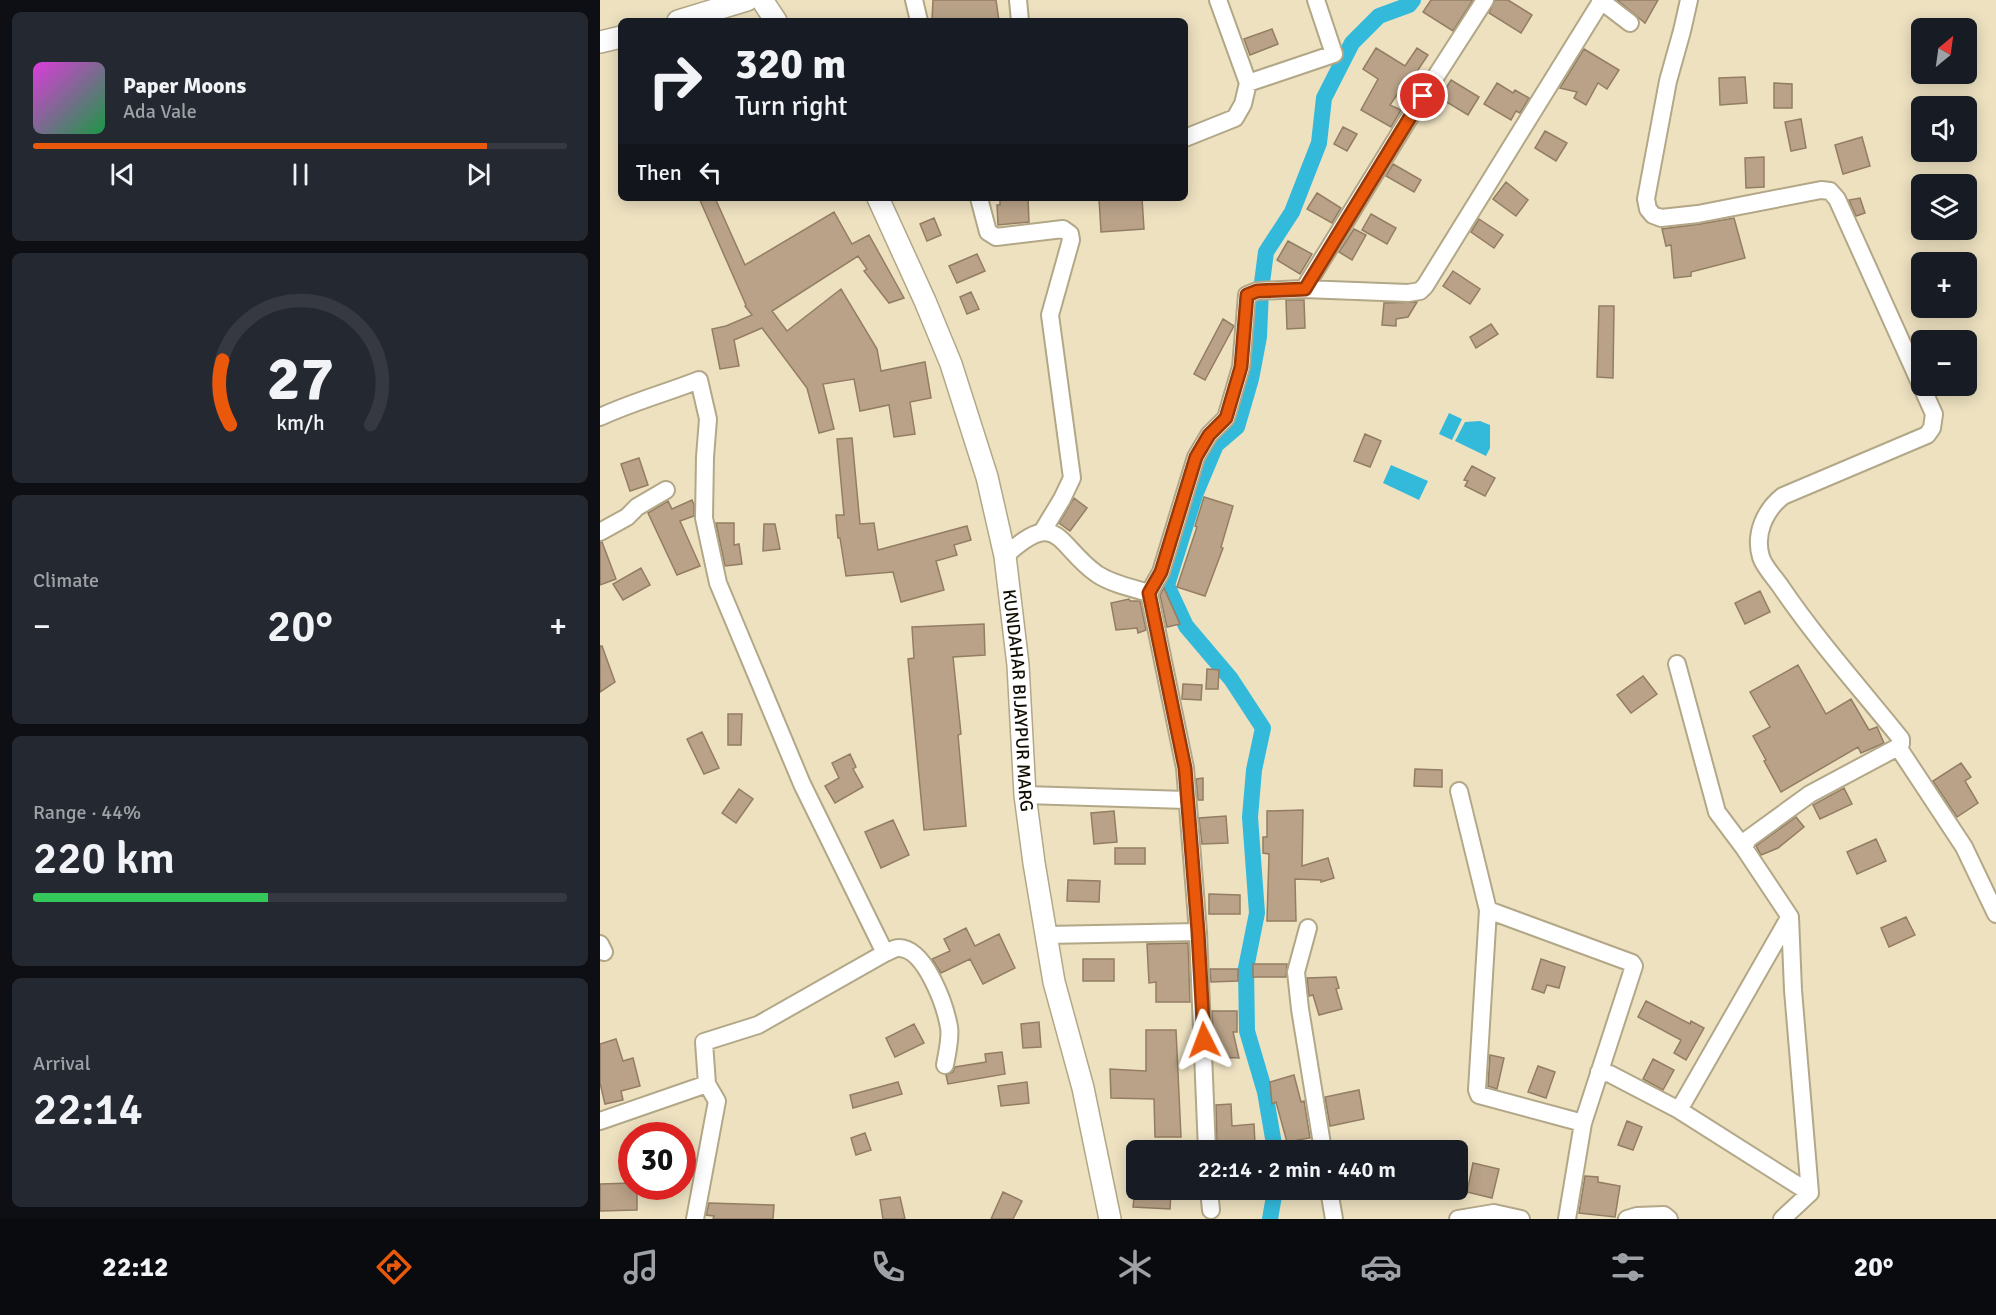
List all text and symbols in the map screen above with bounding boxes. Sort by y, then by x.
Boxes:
north arrow [1911,18,1977,84]
map controls [1911,18,1977,396]
text: 320 m [735,39,846,90]
icon: right [636,42,714,120]
pin [1397,70,1448,121]
text: Paper Moons [123,72,246,99]
icon: arrive [1406,79,1439,112]
text: Turn right [735,90,848,123]
button: sound [1911,96,1977,162]
text: Ada Vale [123,99,197,124]
icon: left [694,156,727,189]
icon: previous [106,158,139,191]
icon: pause [284,158,317,191]
icon: next [462,158,495,191]
text: Then [636,159,682,186]
button: layers [1911,174,1977,240]
button: + [1911,252,1977,318]
button: − [1911,330,1977,396]
text: 27 [266,340,334,417]
text: km/h [276,411,324,437]
text: Climate [33,568,99,593]
street label: KUNDAHAR BIJAYPUR MARG [998,588,1038,813]
text: 20° [267,599,333,654]
text: − [33,606,51,647]
text: + [549,606,567,647]
text: Range · 44% [33,800,141,825]
text: 220 km [33,831,175,886]
position arrow [1172,1008,1236,1072]
text: Arrival [33,1051,91,1076]
text: 22:14 [33,1082,143,1137]
speed limit sign: 30 [618,1122,696,1200]
text: 22:14 · 2 min · 440 m [1198,1156,1396,1183]
icon: directions [373,1246,415,1288]
icon: music [620,1246,662,1288]
icon: phone [867,1246,909,1288]
icon: climate [1114,1246,1156,1288]
icon: car [1360,1246,1402,1288]
icon: filters [1607,1246,1649,1288]
text: 22:12 [102,1251,169,1284]
text: 20° [1854,1251,1894,1284]

